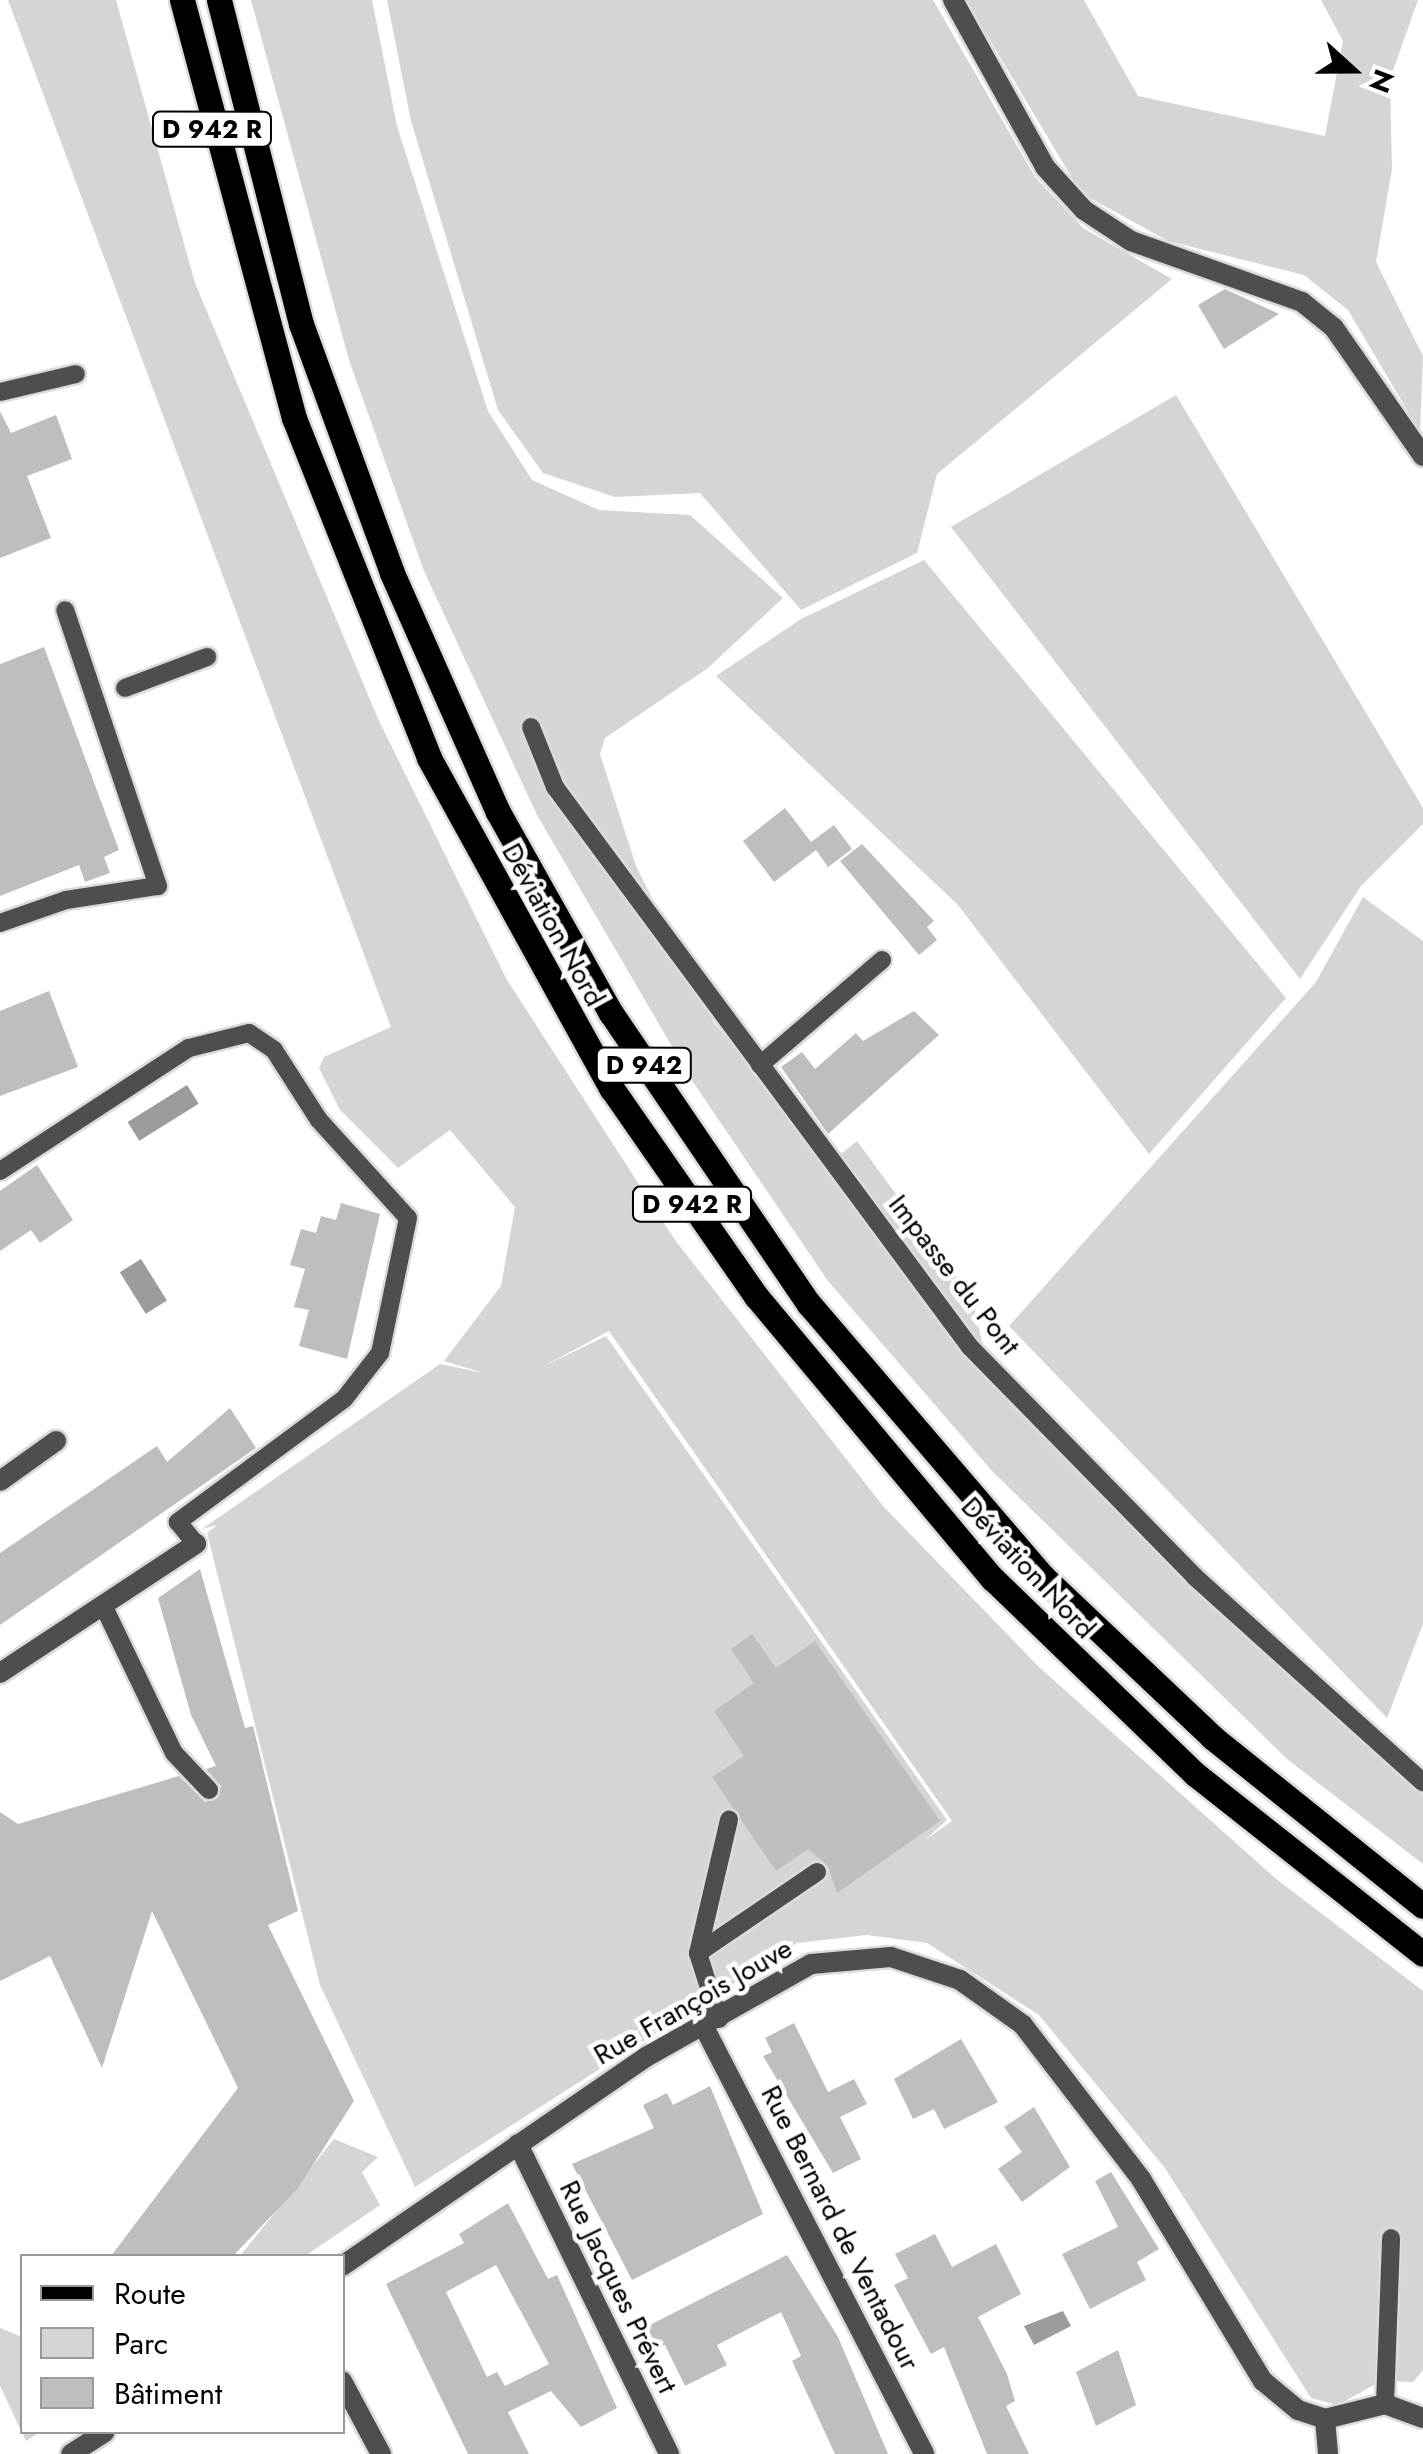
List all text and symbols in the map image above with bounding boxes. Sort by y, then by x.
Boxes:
north arrow [1303,20,1403,120]
text: N [1358,63,1405,99]
road number: D 942 R [150,109,274,149]
street label: Déviation Nord [494,838,612,1012]
road number: D 942 [594,1045,694,1085]
road number: D 942 R [630,1184,754,1224]
street label: Impasse du Pont [881,1188,1027,1362]
street label: Déviation Nord [954,1490,1102,1646]
street label: Rue François Jouve [588,1932,798,2072]
street label: Rue Bernard de Ventadour [754,2080,926,2376]
street label: Rue Jacques Prévert [552,2175,684,2399]
legend [20,2254,345,2434]
text: Route [114,2272,186,2315]
text: Parc [114,2322,168,2365]
text: Bâtiment [114,2372,222,2415]

